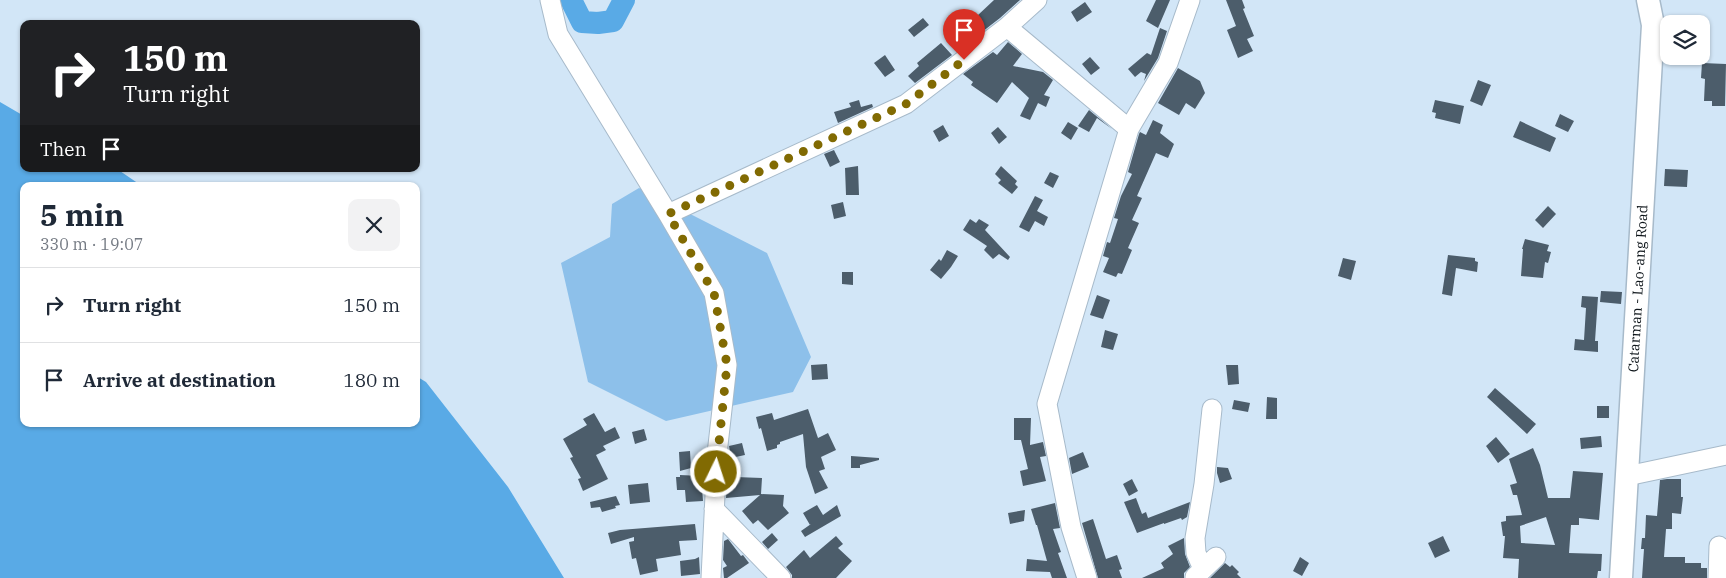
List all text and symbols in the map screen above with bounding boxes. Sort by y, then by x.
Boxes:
pin [943,9,985,60]
map controls [1660,15,1710,65]
button: layers [1660,15,1710,65]
icon: arrive [950,16,978,44]
text: 150 m [123,35,228,81]
icon: right [40,40,105,105]
text: Turn right [123,79,230,108]
icon: arrive [97,135,125,163]
text: Then [40,137,87,161]
text: 5 min [40,195,124,234]
button: close [348,199,400,251]
street label: Catarman - Lao-ang Road [1624,204,1652,373]
text: 330 m · 19:07 [40,234,143,254]
icon: right [40,291,68,319]
text: Turn right [83,293,181,317]
text: 150 m [343,293,400,317]
icon: arrive [40,366,68,394]
text: Arrive at destination [83,368,276,392]
text: 180 m [343,368,400,392]
position arrow [689,445,741,497]

